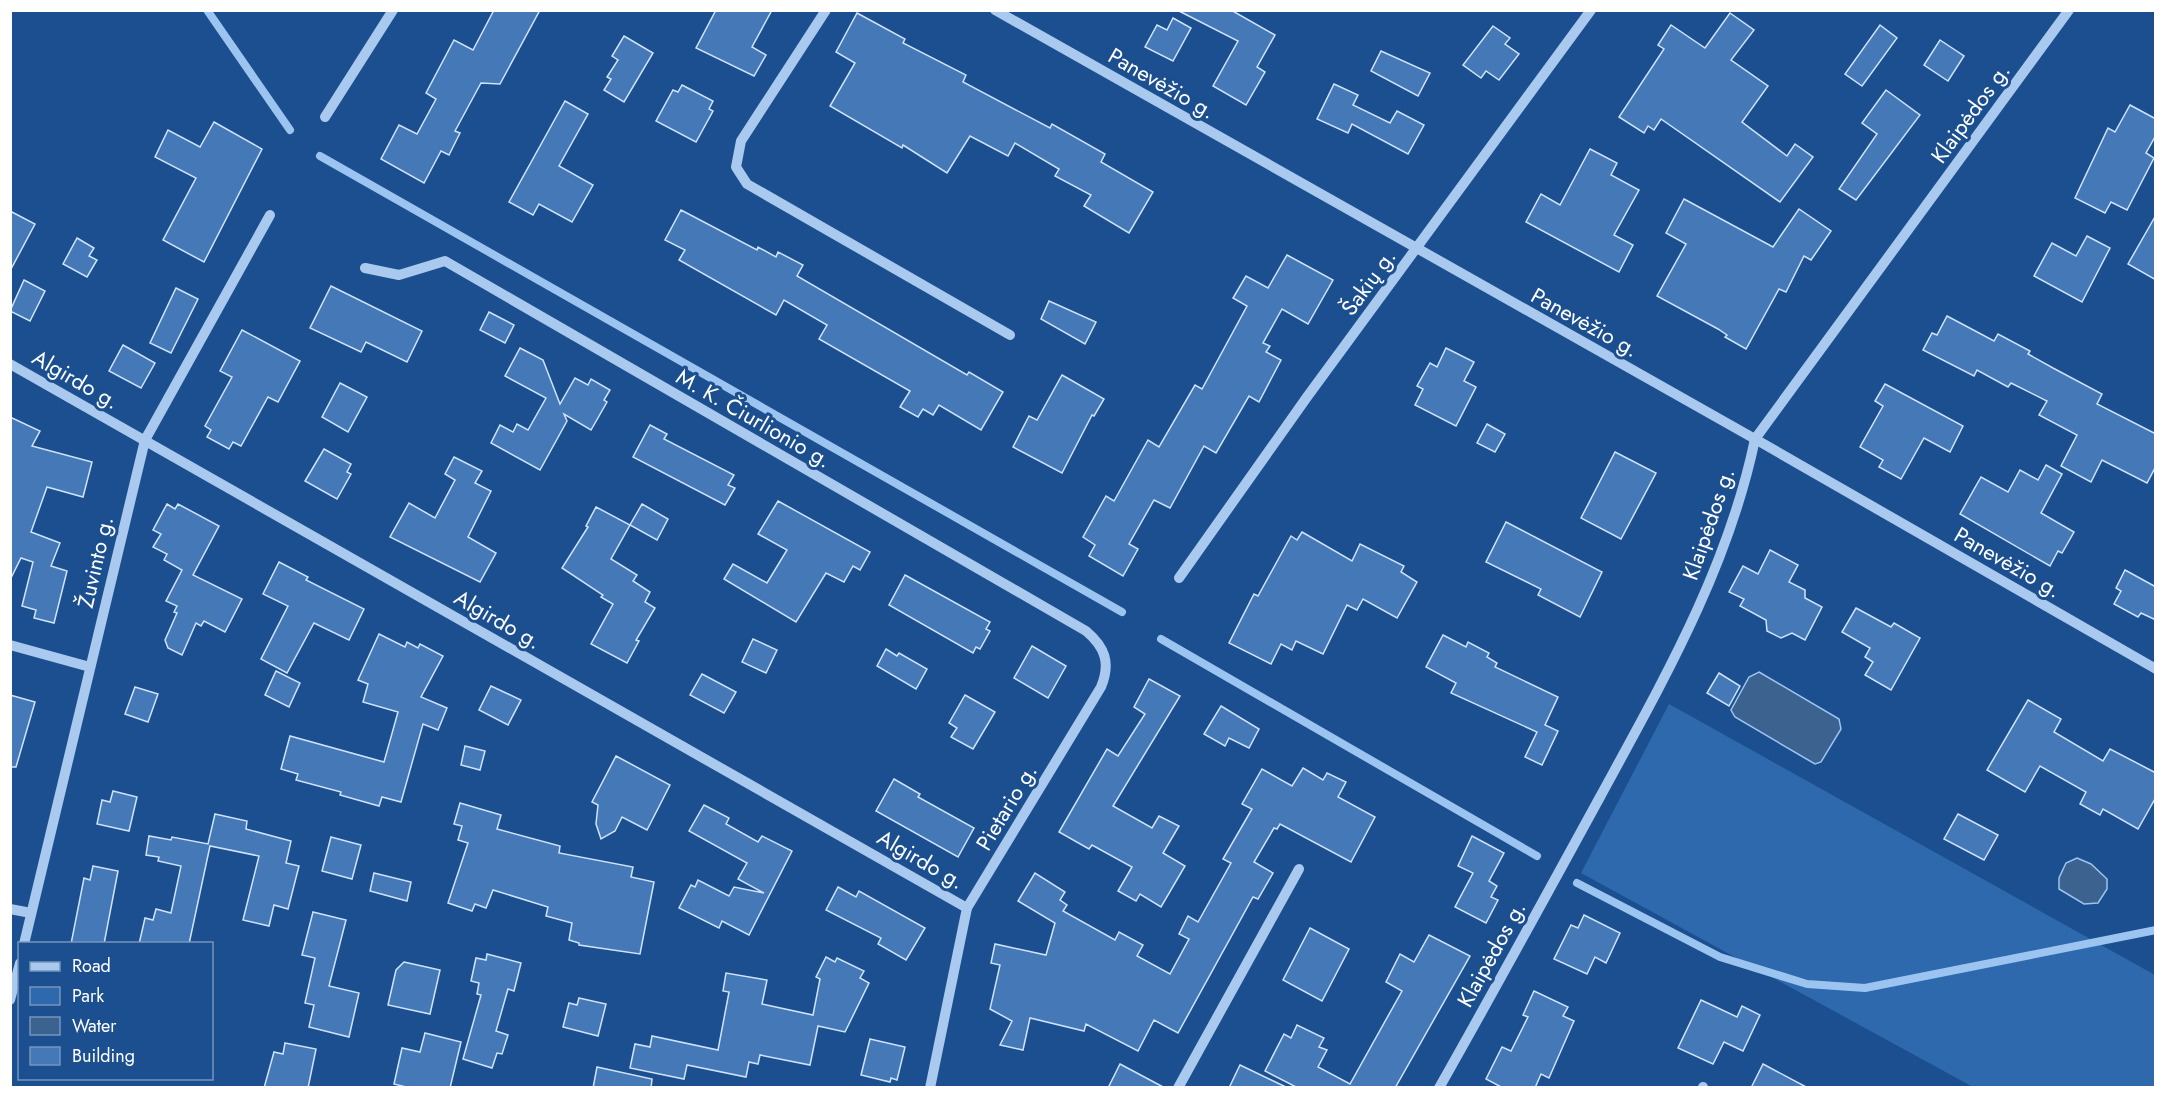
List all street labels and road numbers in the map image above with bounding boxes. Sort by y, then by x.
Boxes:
street label: Panevėžio g. [1103,39,1221,127]
street label: Klaipėdos g. [1923,56,2017,170]
street label: Šakių g. [1333,242,1403,322]
street label: Panevėžio g. [1525,279,1645,365]
street label: Algirdo g. [27,341,125,417]
street label: M. K. Čiurlionio g. [671,361,837,475]
street label: Klaipėdos g. [1674,464,1742,584]
street label: Žuvinto g. [69,513,121,611]
street label: Panevėžio g. [1949,518,2067,606]
street label: Algirdo g. [449,581,547,657]
street label: Pietario g. [968,758,1044,856]
street label: Algirdo g. [872,821,970,897]
street label: Klaipėdos g. [1449,895,1533,1013]

